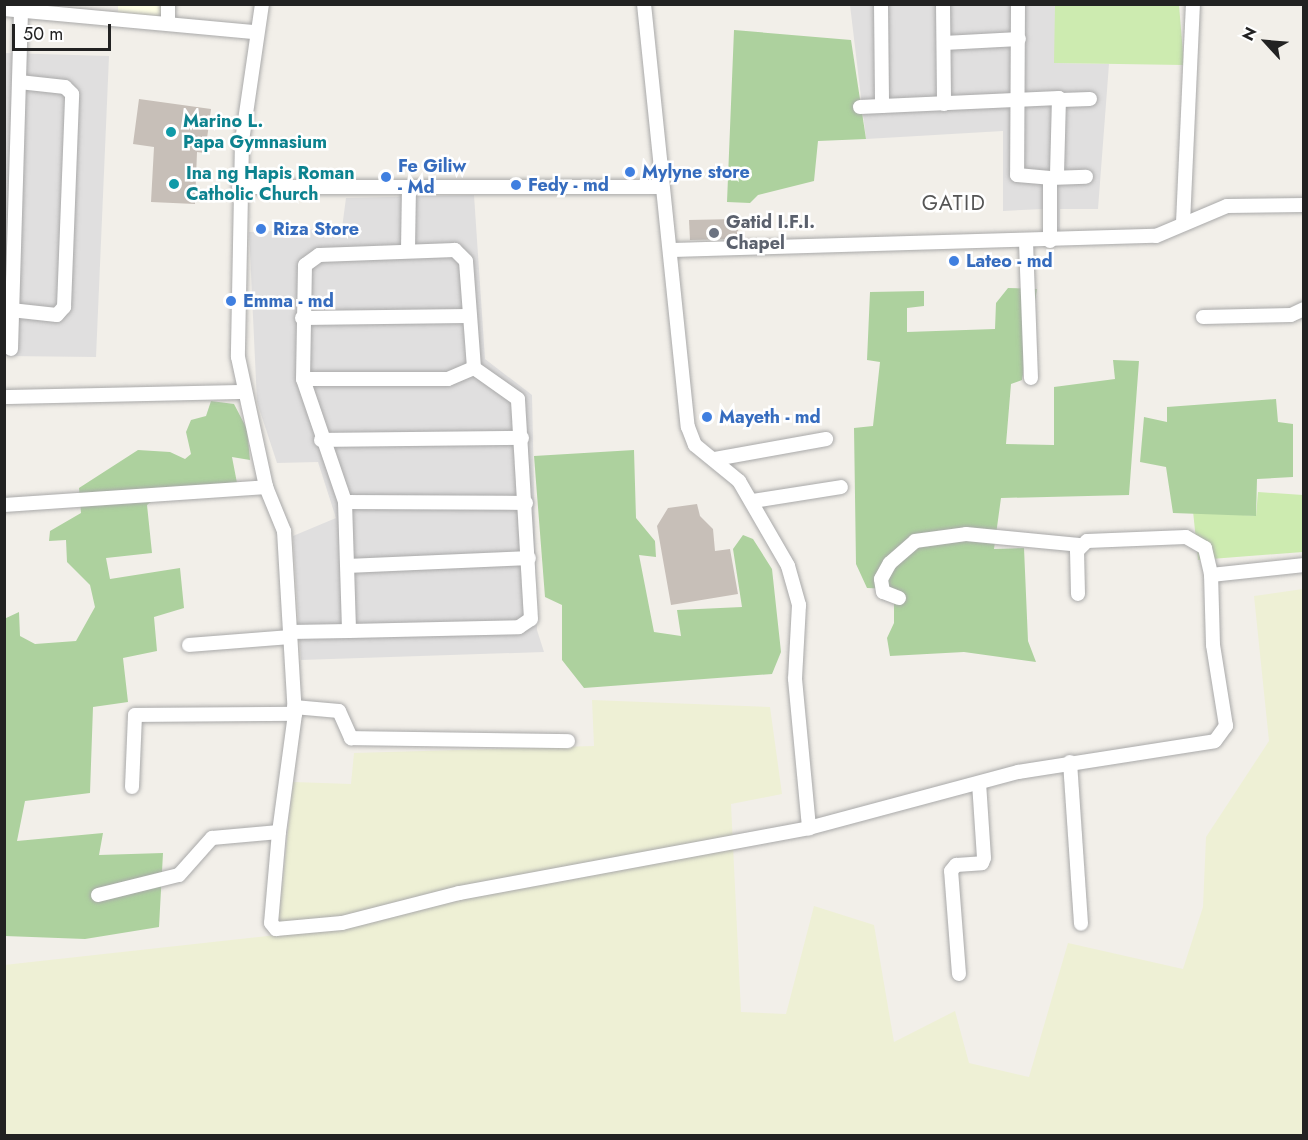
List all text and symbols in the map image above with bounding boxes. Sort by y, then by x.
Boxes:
scale bar [15,12,114,50]
north arrow [1236,12,1296,72]
text: 50 m [23,21,63,47]
text: N [1236,23,1262,45]
place label: Marino L. Papa Gymnasium [183,111,327,154]
marker: Marino L. Papa Gymnasium [164,125,178,139]
place label: Fe Giliw - Md [398,156,466,198]
place label: Mylyne store [642,161,750,183]
place label: Ina ng Hapis Roman Catholic Church [186,163,355,206]
marker: Mylyne store [623,165,637,179]
marker: Fe Giliw - Md [379,170,393,184]
place label: Fedy - md [528,174,609,196]
marker: Ina ng Hapis Roman Catholic Church [167,177,181,191]
marker: Fedy - md [509,178,523,192]
district label: GATID [922,190,986,216]
place label: Gatid I.F.I. Chapel [726,212,815,254]
place label: Riza Store [273,218,359,240]
marker: Riza Store [254,222,268,236]
marker: Gatid I.F.I. Chapel [707,226,721,240]
place label: Lateo - md [966,250,1053,272]
marker: Lateo - md [947,254,961,268]
place label: Emma - md [243,290,334,312]
marker: Emma - md [224,294,238,308]
place label: Mayeth - md [719,406,821,428]
marker: Mayeth - md [700,410,714,424]

